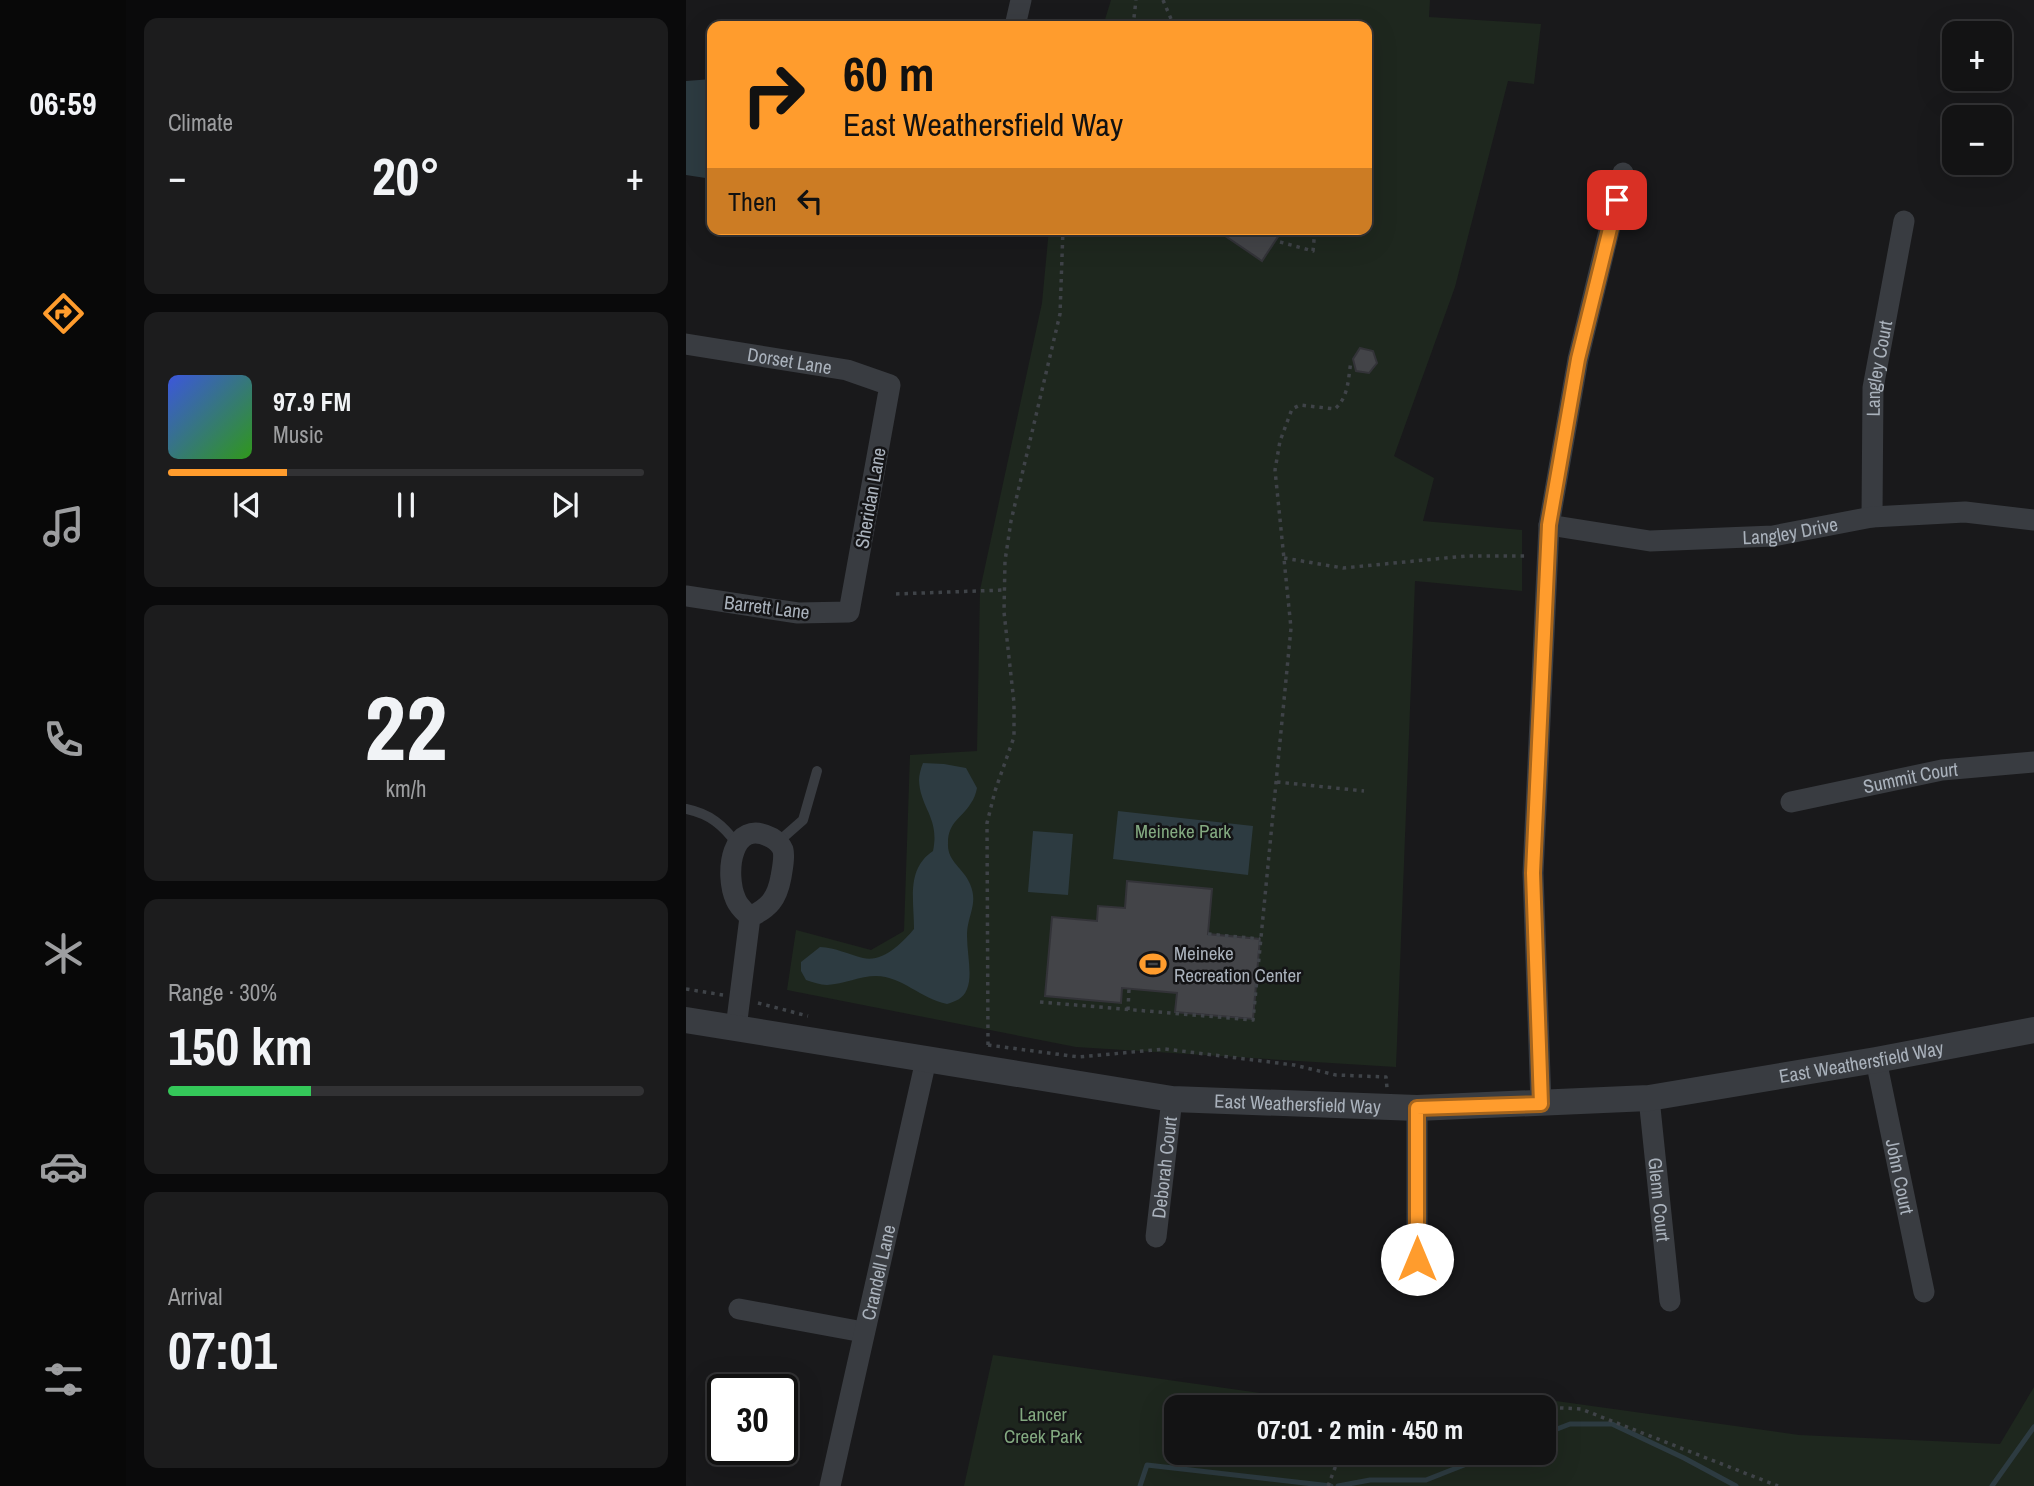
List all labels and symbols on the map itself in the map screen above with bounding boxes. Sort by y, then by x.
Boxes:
pin [1587,170,1647,230]
street label: Langley Court [1860,318,1898,417]
street label: Dorset Lane [746,341,834,380]
street label: Sheridan Lane [848,445,892,551]
street label: Langley Drive [1742,511,1840,550]
street label: Barrett Lane [723,589,811,625]
street label: Summit Court [1861,756,1959,799]
park label: Meineke Park [1135,818,1231,844]
place label: Meineke Recreation Center [1174,940,1302,988]
sports icon: Meineke Recreation Center [1138,949,1168,979]
street label: East Weathersfield Way [1777,1034,1946,1089]
street label: East Weathersfield Way [1214,1088,1381,1120]
street label: Deborah Court [1145,1115,1183,1220]
street label: John Court [1880,1137,1921,1217]
street label: Glenn Court [1642,1156,1677,1243]
street label: Crandell Lane [855,1222,901,1323]
position arrow [1380,1222,1454,1296]
speed limit sign: 30 [707,1374,798,1465]
park label: Lancer Creek Park [1004,1401,1082,1449]

